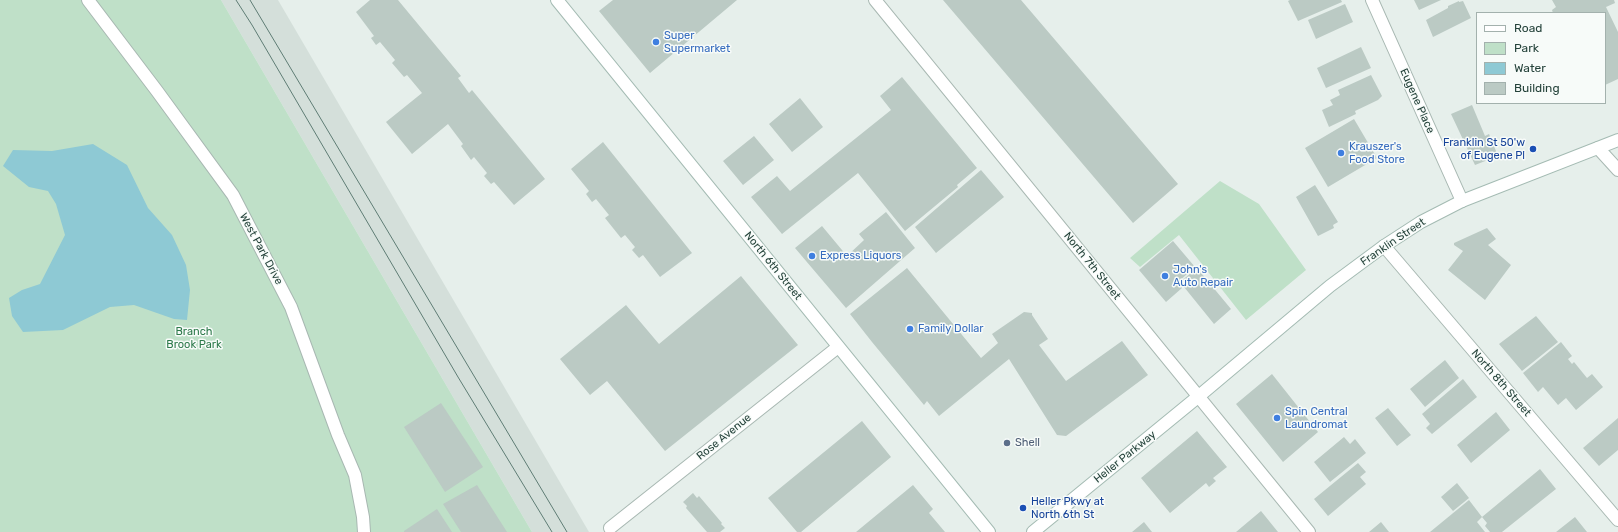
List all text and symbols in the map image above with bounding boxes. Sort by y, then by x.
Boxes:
legend [1476,12,1606,104]
text: Road [1514,21,1542,35]
place label: Super Supermarket [664,29,730,55]
marker: Super Supermarket [651,37,661,47]
text: Park [1514,41,1539,55]
text: Water [1514,61,1546,75]
street label: Eugene Place [1397,67,1437,135]
text: Building [1514,81,1560,95]
place label: Franklin St 50'w of Eugene Pl [1443,136,1525,162]
place label: Krauszer's Food Store [1349,140,1405,166]
marker: Franklin St 50'w of Eugene Pl [1528,144,1538,154]
marker: Krauszer's Food Store [1336,148,1346,158]
street label: West Park Drive [237,211,285,287]
street label: Franklin Street [1358,215,1428,269]
street label: North 6th Street [741,229,805,303]
street label: North 7th Street [1061,230,1123,302]
place label: Express Liquors [820,249,901,263]
marker: Express Liquors [807,251,817,261]
place label: John's Auto Repair [1173,263,1233,289]
marker: John's Auto Repair [1160,271,1170,281]
place label: Family Dollar [918,322,984,336]
marker: Family Dollar [905,324,915,334]
park label: Branch Brook Park [166,325,222,351]
street label: North 8th Street [1468,347,1534,419]
place label: Spin Central Laundromat [1285,405,1348,431]
street label: Rose Avenue [694,411,754,463]
marker: Spin Central Laundromat [1272,413,1282,423]
street label: Heller Parkway [1091,428,1159,486]
place label: Shell [1015,436,1040,450]
marker: Shell [1002,438,1012,448]
place label: Heller Pkwy at North 6th St [1031,495,1104,521]
marker: Heller Pkwy at North 6th St [1018,503,1028,513]

